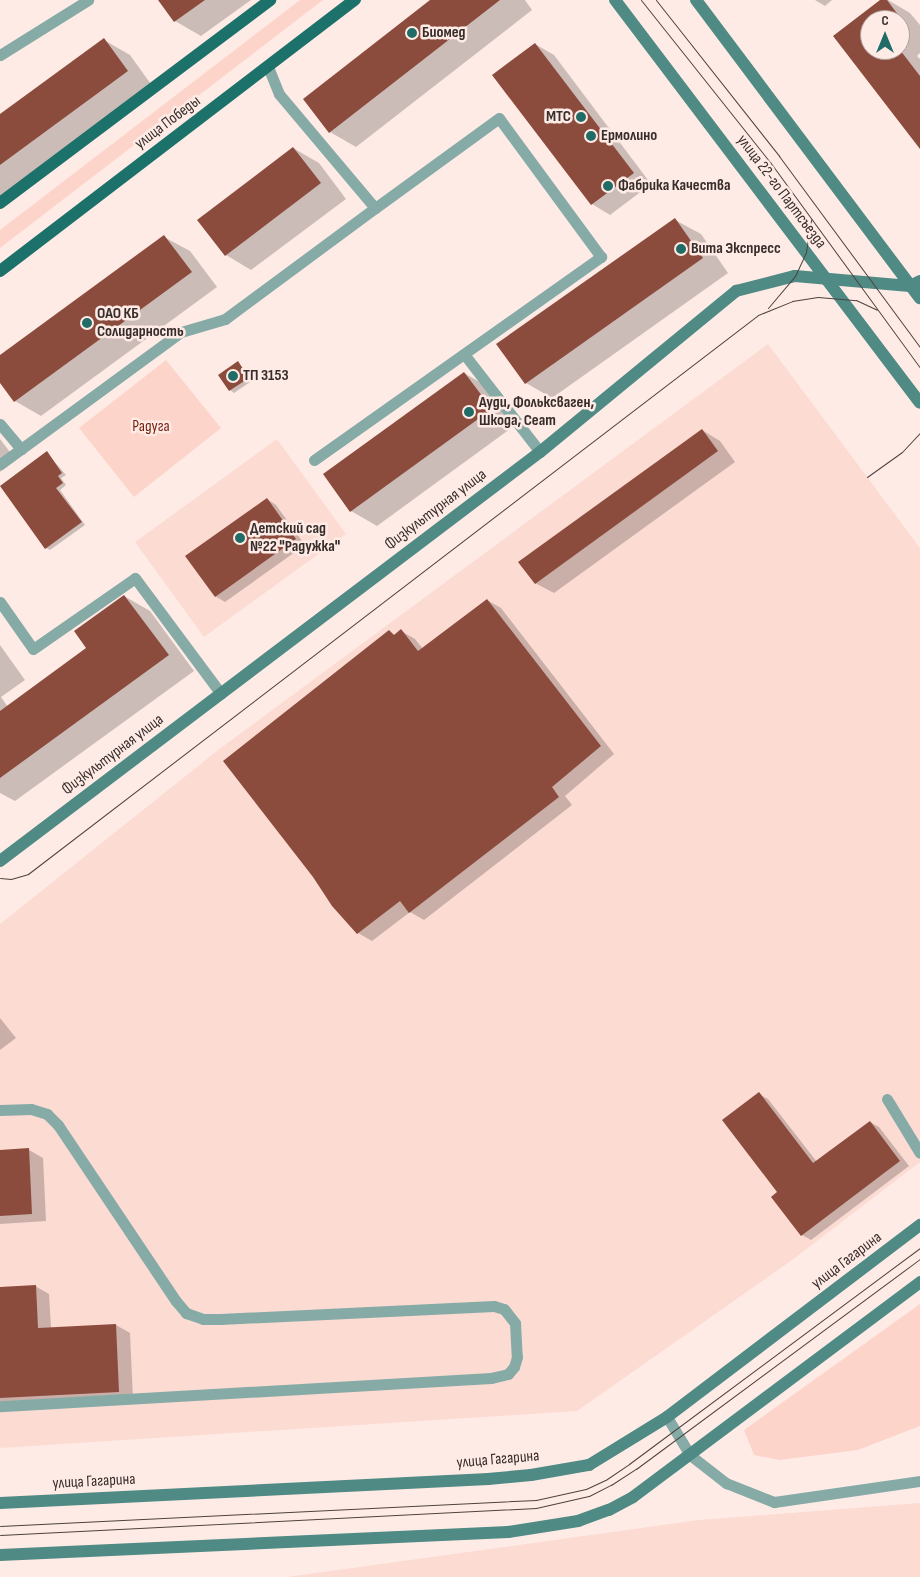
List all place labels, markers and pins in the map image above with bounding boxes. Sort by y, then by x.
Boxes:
place label: Биомед [422,23,465,43]
marker: Биомед [406,27,418,39]
place label: МТС [546,107,571,127]
marker: МТС [575,111,587,123]
place label: Ермолино [601,126,657,146]
marker: Ермолино [585,130,597,142]
place label: Фабрика Качества [618,176,730,196]
marker: Фабрика Качества [602,180,614,192]
place label: Вита Экспресс [691,239,781,259]
marker: Вита Экспресс [675,243,687,255]
place label: ОАО КБ Солидарность [97,304,184,342]
marker: ОАО КБ Солидарность [81,317,93,329]
place label: ТП 3153 [243,366,289,386]
marker: ТП 3153 [227,370,239,382]
place label: Ауди, Фольксваген, Шкода, Сеат [479,393,594,431]
marker: Ауди, Фольксваген, Шкода, Сеат [463,406,475,418]
place label: Детский сад №22 "Радужка" [250,519,340,557]
marker: Детский сад №22 "Радужка" [234,532,246,544]

